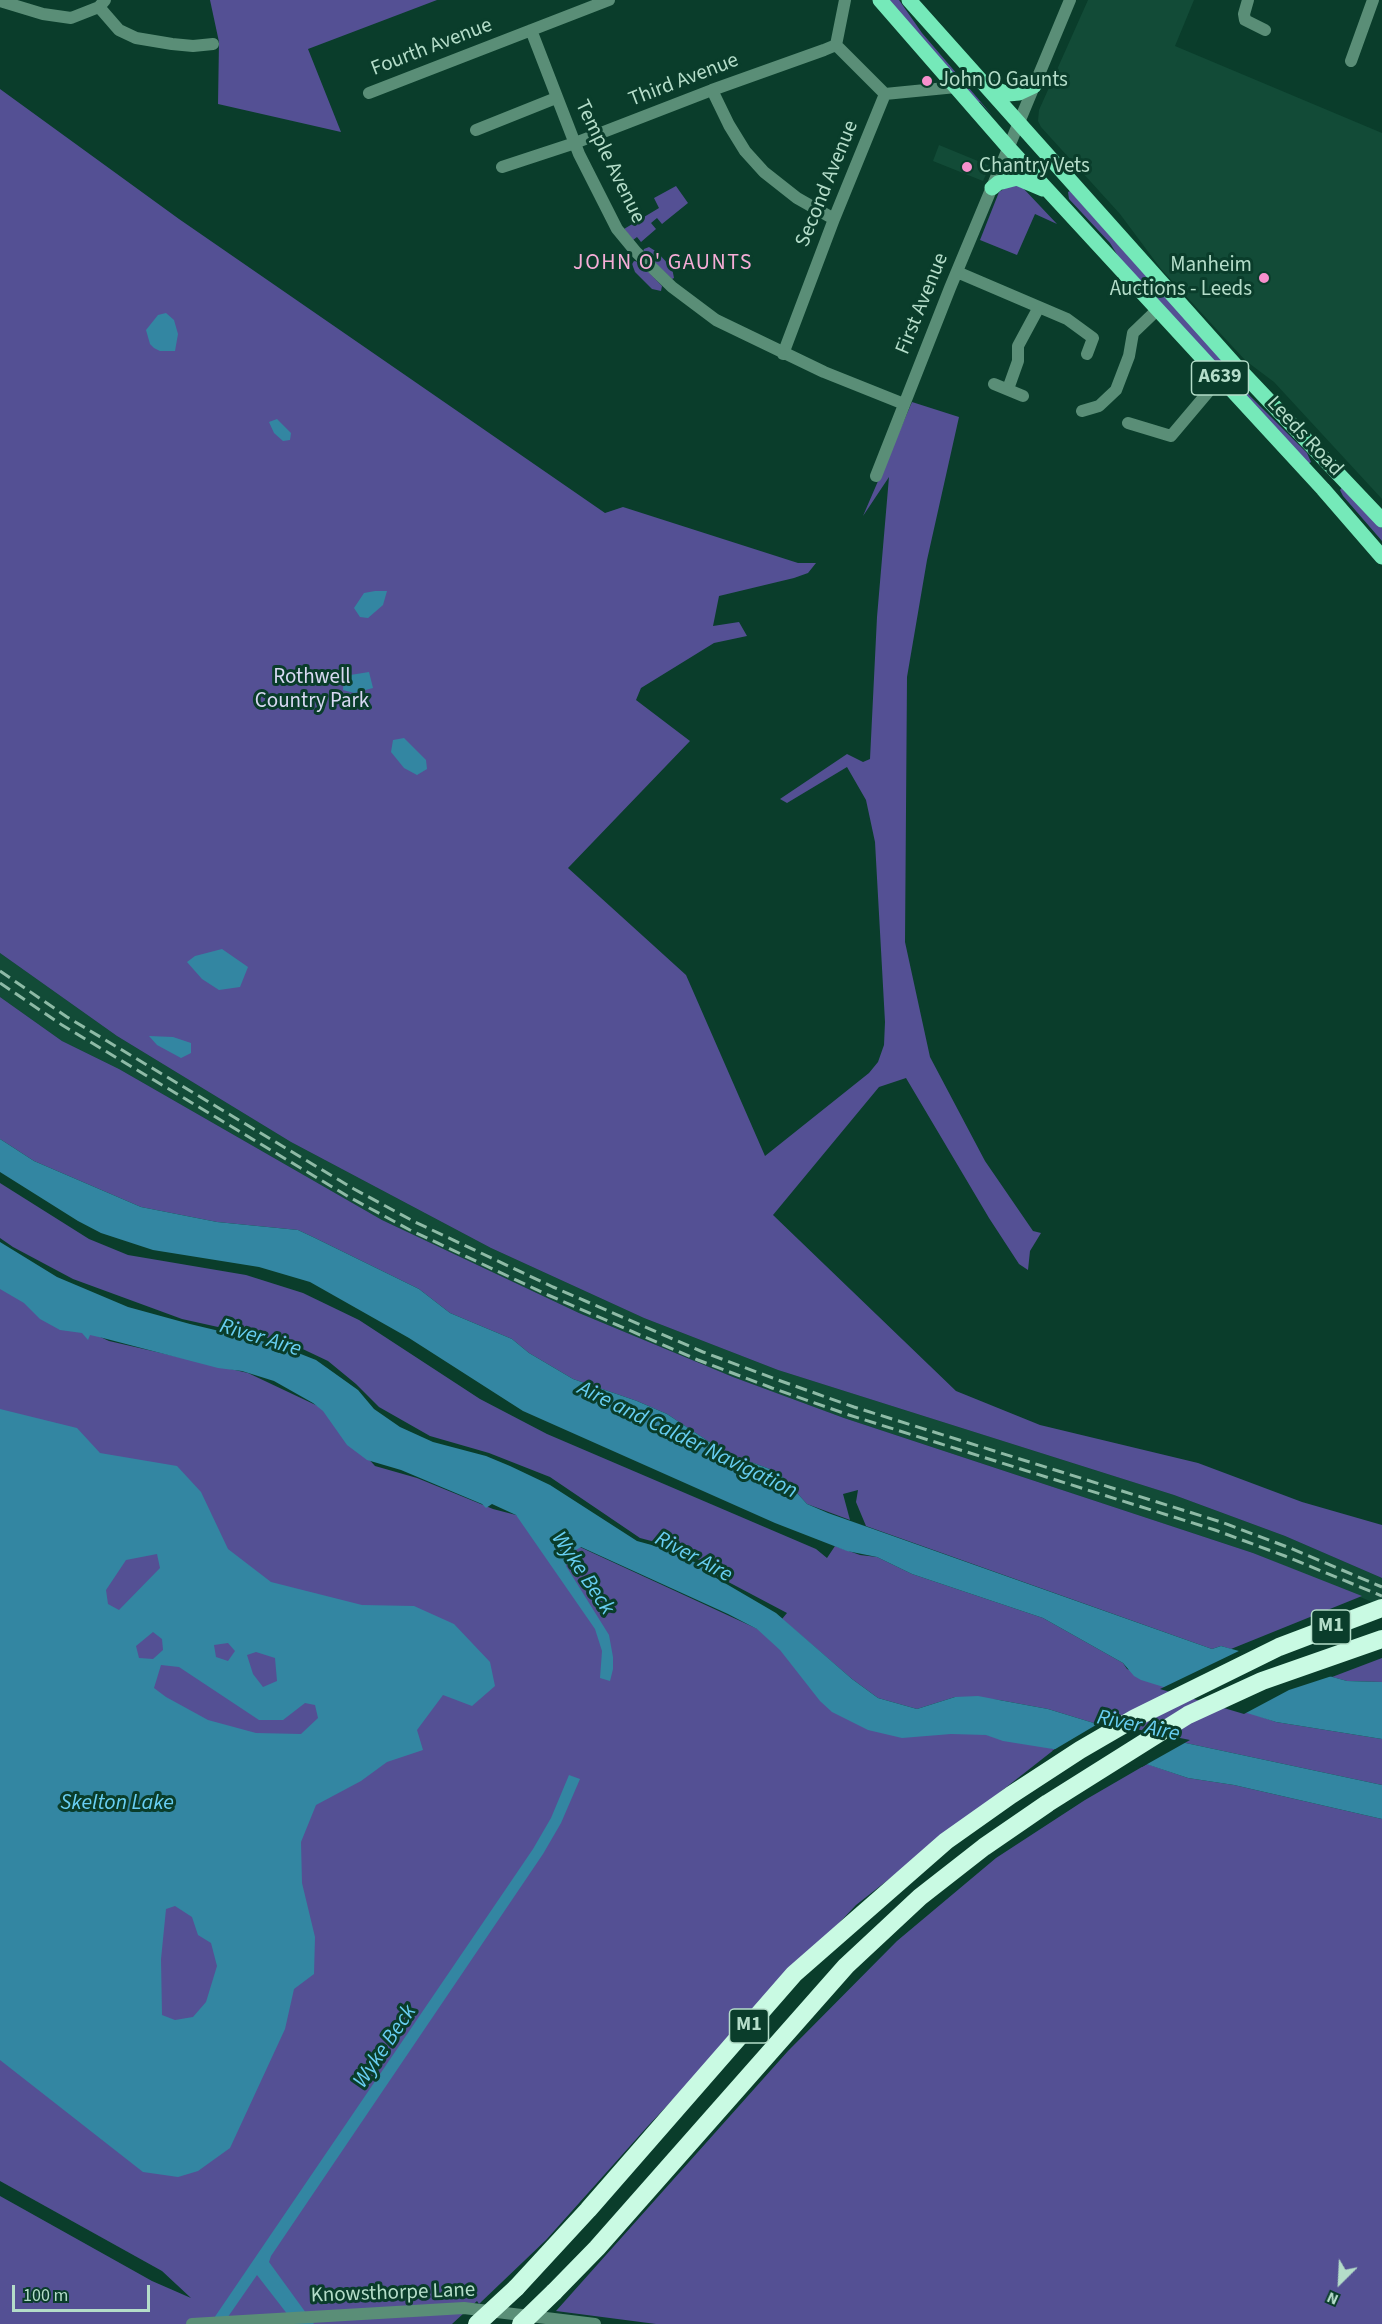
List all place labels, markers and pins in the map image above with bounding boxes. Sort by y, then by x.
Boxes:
place label: John O Gaunts [939,68,1068,94]
marker: John O Gaunts [920,74,934,88]
place label: Chantry Vets [979,154,1090,180]
marker: Chantry Vets [960,160,974,174]
place label: Manheim Auctions - Leeds [1110,253,1252,303]
marker: Manheim Auctions - Leeds [1257,271,1271,285]

